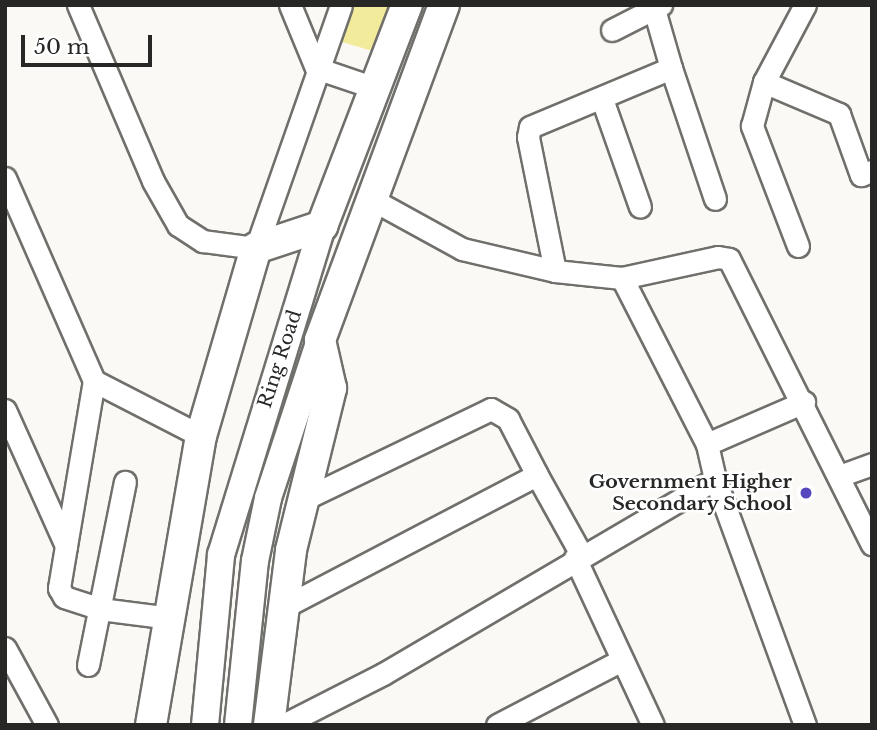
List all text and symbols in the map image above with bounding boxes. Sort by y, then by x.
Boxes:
scale bar [24,21,156,65]
text: 50 m [34,34,89,60]
street label: Ring Road [253,307,307,411]
place label: Government Higher Secondary School [589,471,792,515]
marker: Government Higher Secondary School [798,485,814,501]

